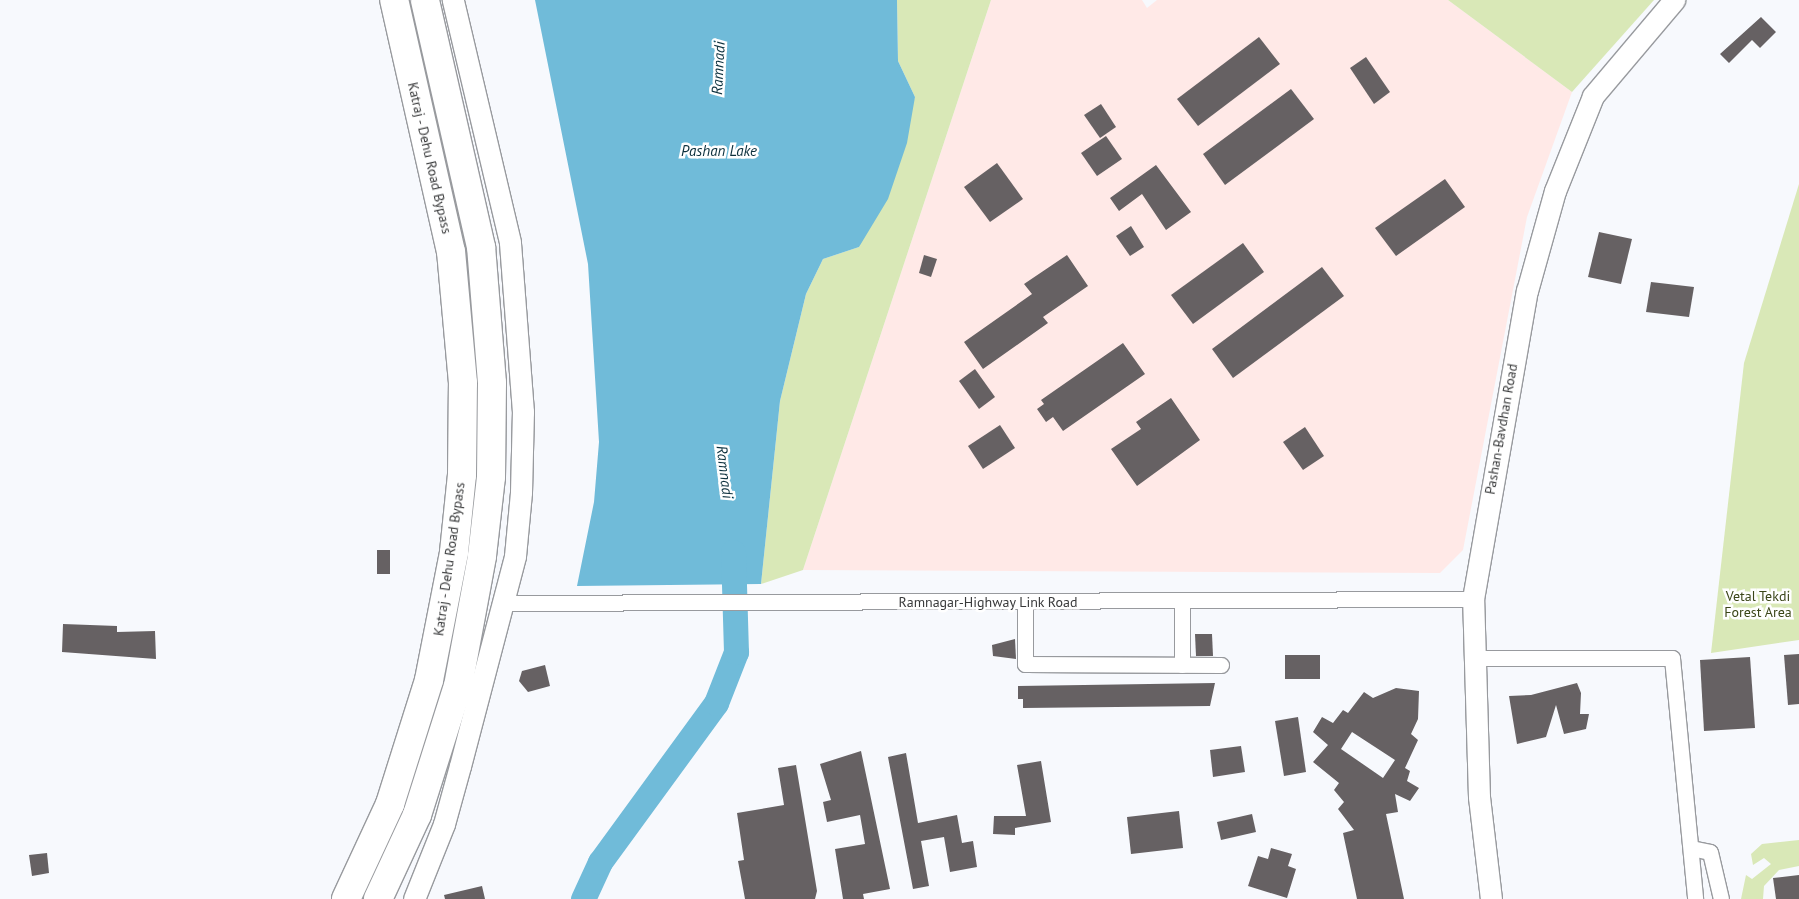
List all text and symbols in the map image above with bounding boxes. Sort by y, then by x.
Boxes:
water label: Ramnadi [708,41,728,95]
street label: Katraj - Dehu Road Bypass [404,79,456,237]
water label: Pashan Lake [681,142,757,160]
street label: Pashan-Bavdhan Road [1481,362,1521,496]
water label: Ramnadi [713,444,737,500]
street label: Katraj - Dehu Road Bypass [430,480,468,638]
park label: Vetal Tekdi Forest Area [1724,588,1792,620]
street label: Ramnagar-Highway Link Road [898,594,1078,610]

